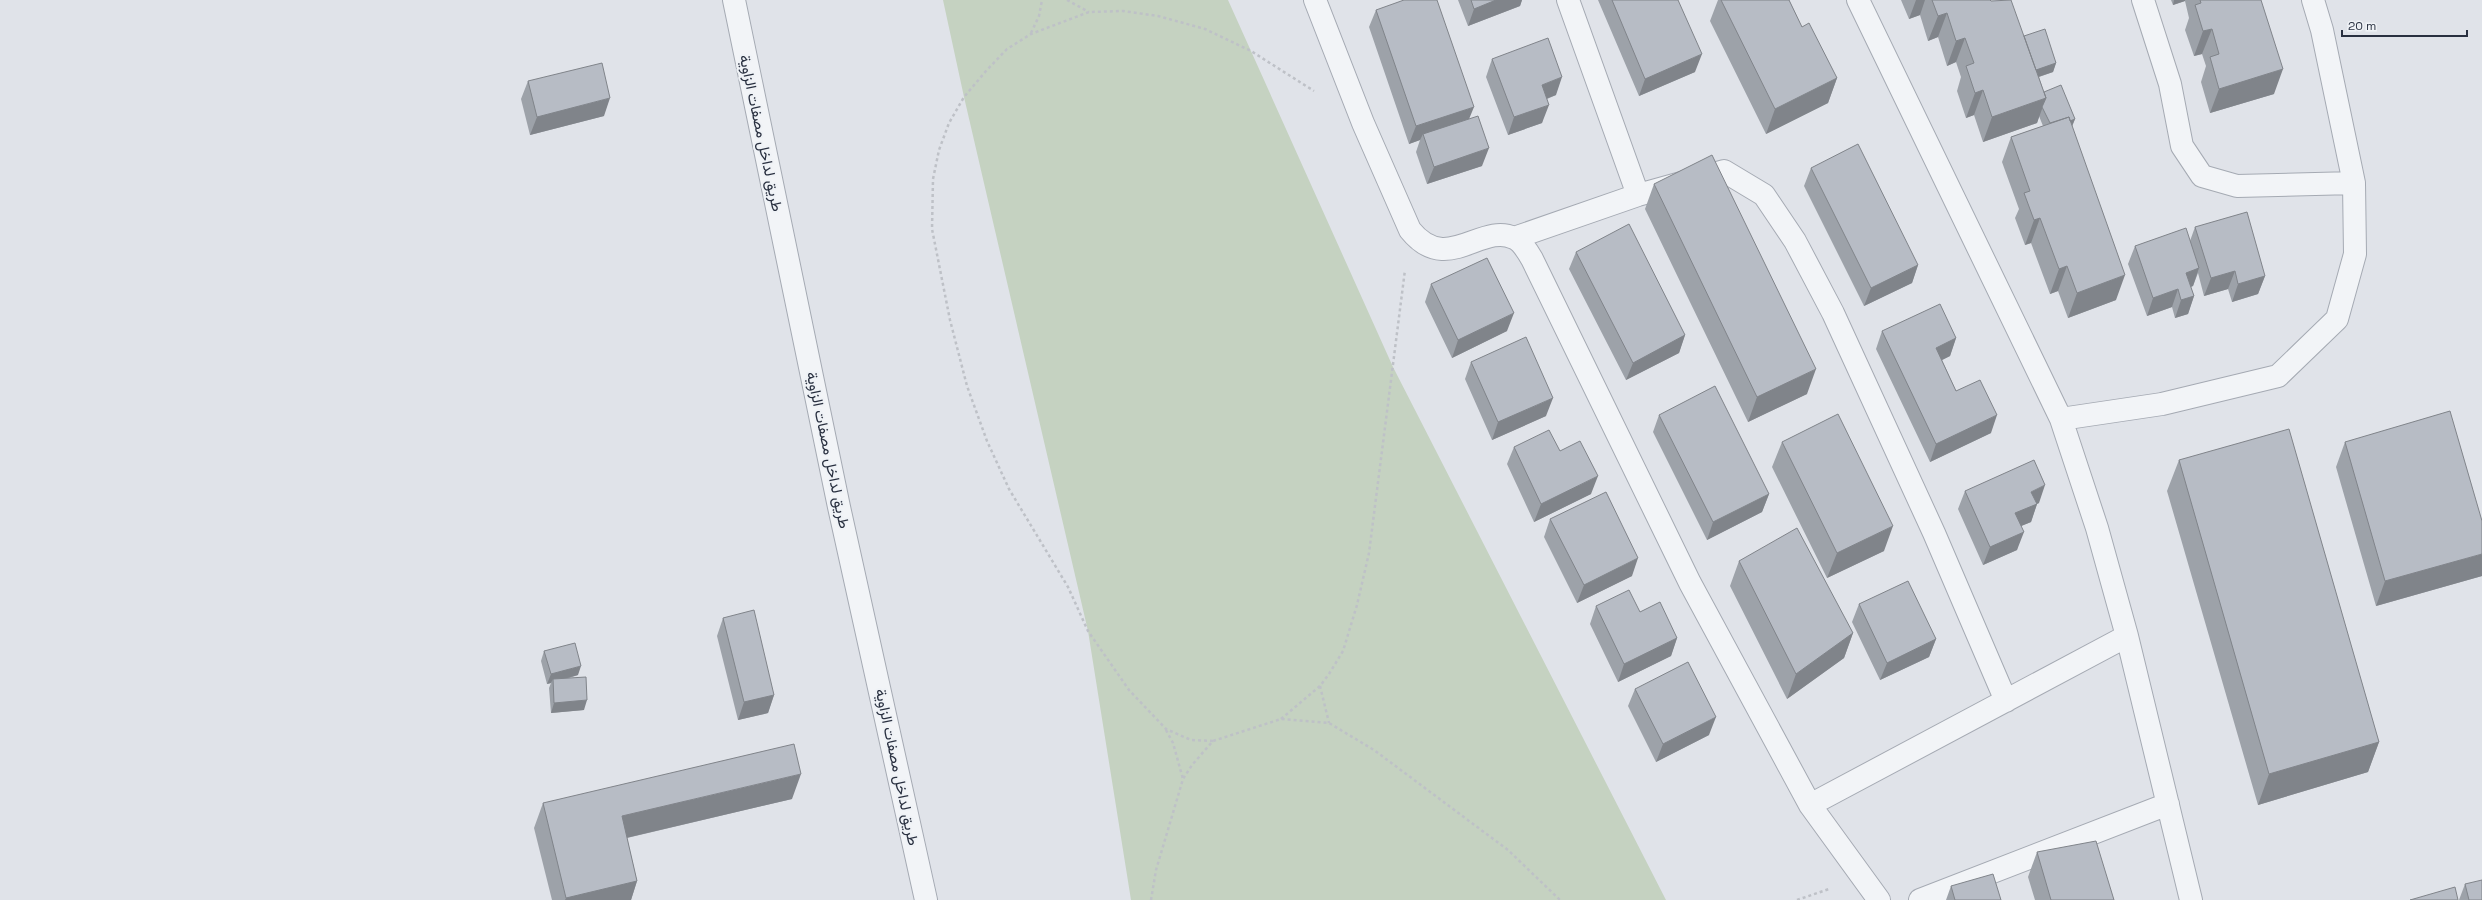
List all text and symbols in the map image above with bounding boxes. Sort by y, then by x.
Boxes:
scale bar [2342,12,2467,38]
text: 20 m [2348,18,2376,34]
street label: طريق لداخل مصفات الزاوية [735,53,787,213]
street label: طريق لداخل مصفات الزاوية [802,370,854,530]
street label: طريق لداخل مصفات الزاوية [871,687,923,847]

